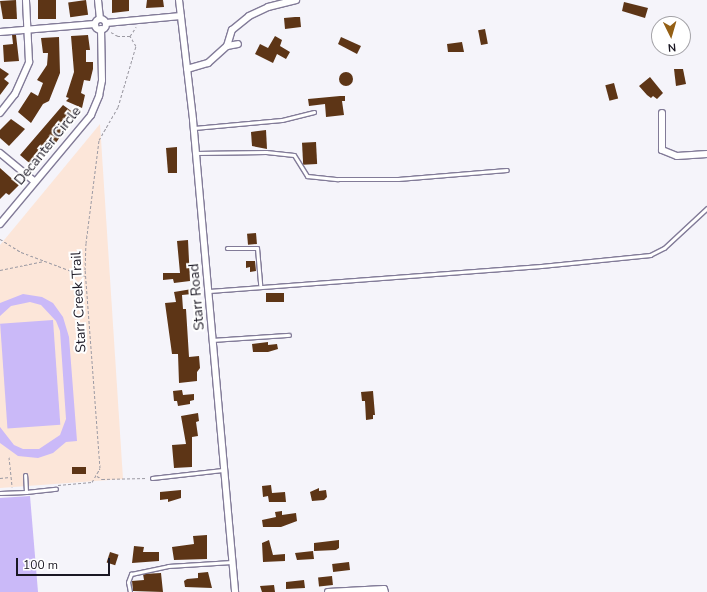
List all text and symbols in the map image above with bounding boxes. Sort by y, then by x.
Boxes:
north arrow [651,16,691,56]
text: N [667,40,677,55]
street label: Decanter Circle [11,103,85,189]
street label: Starr Creek Trail [68,251,90,353]
street label: Starr Road [186,263,208,331]
scale bar [18,550,112,576]
text: 100 m [23,557,58,573]

